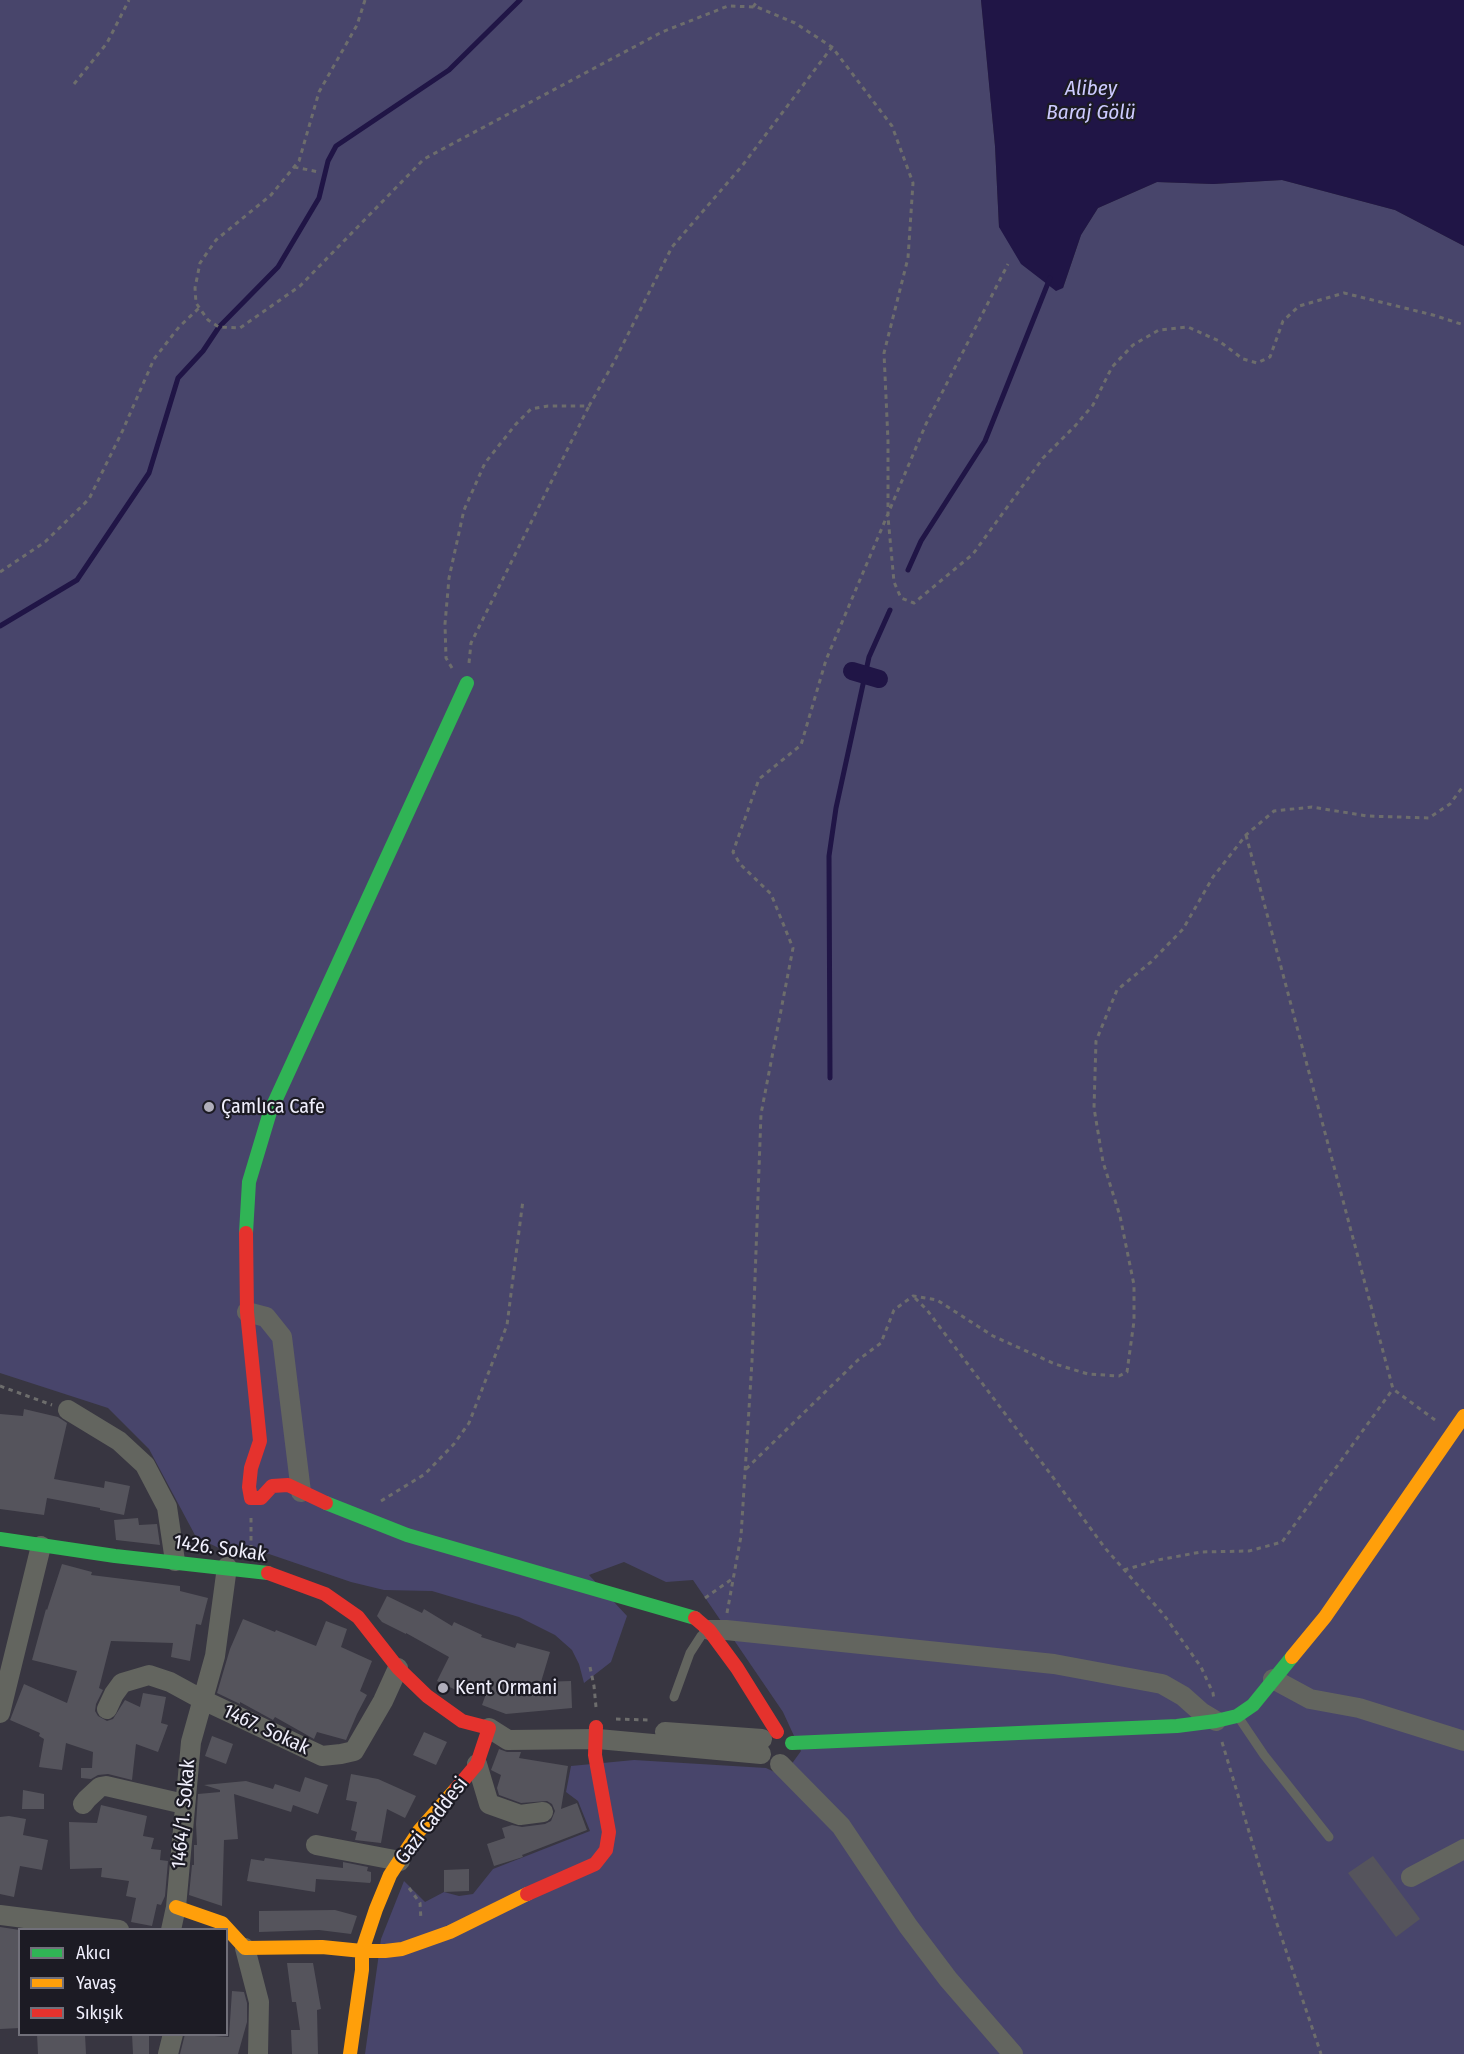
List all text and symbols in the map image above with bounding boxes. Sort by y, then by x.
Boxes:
water label: Alibey Baraj Gölü [1046,76,1136,126]
place label: Çamlıca Cafe [221,1095,325,1119]
marker: Çamlıca Cafe [202,1100,216,1114]
street label: 1426. Sokak [172,1531,268,1567]
place label: Kent Ormani [455,1676,557,1700]
marker: Kent Ormani [436,1681,450,1695]
street label: 1467. Sokak [219,1700,313,1760]
street label: 1464/1. Sokak [167,1758,201,1870]
street label: Gazi Caddesi [391,1773,473,1869]
legend [18,1928,228,2036]
text: Akıcı [76,1942,111,1964]
text: Yavaş [76,1972,116,1994]
text: Sıkışık [76,2002,123,2024]

